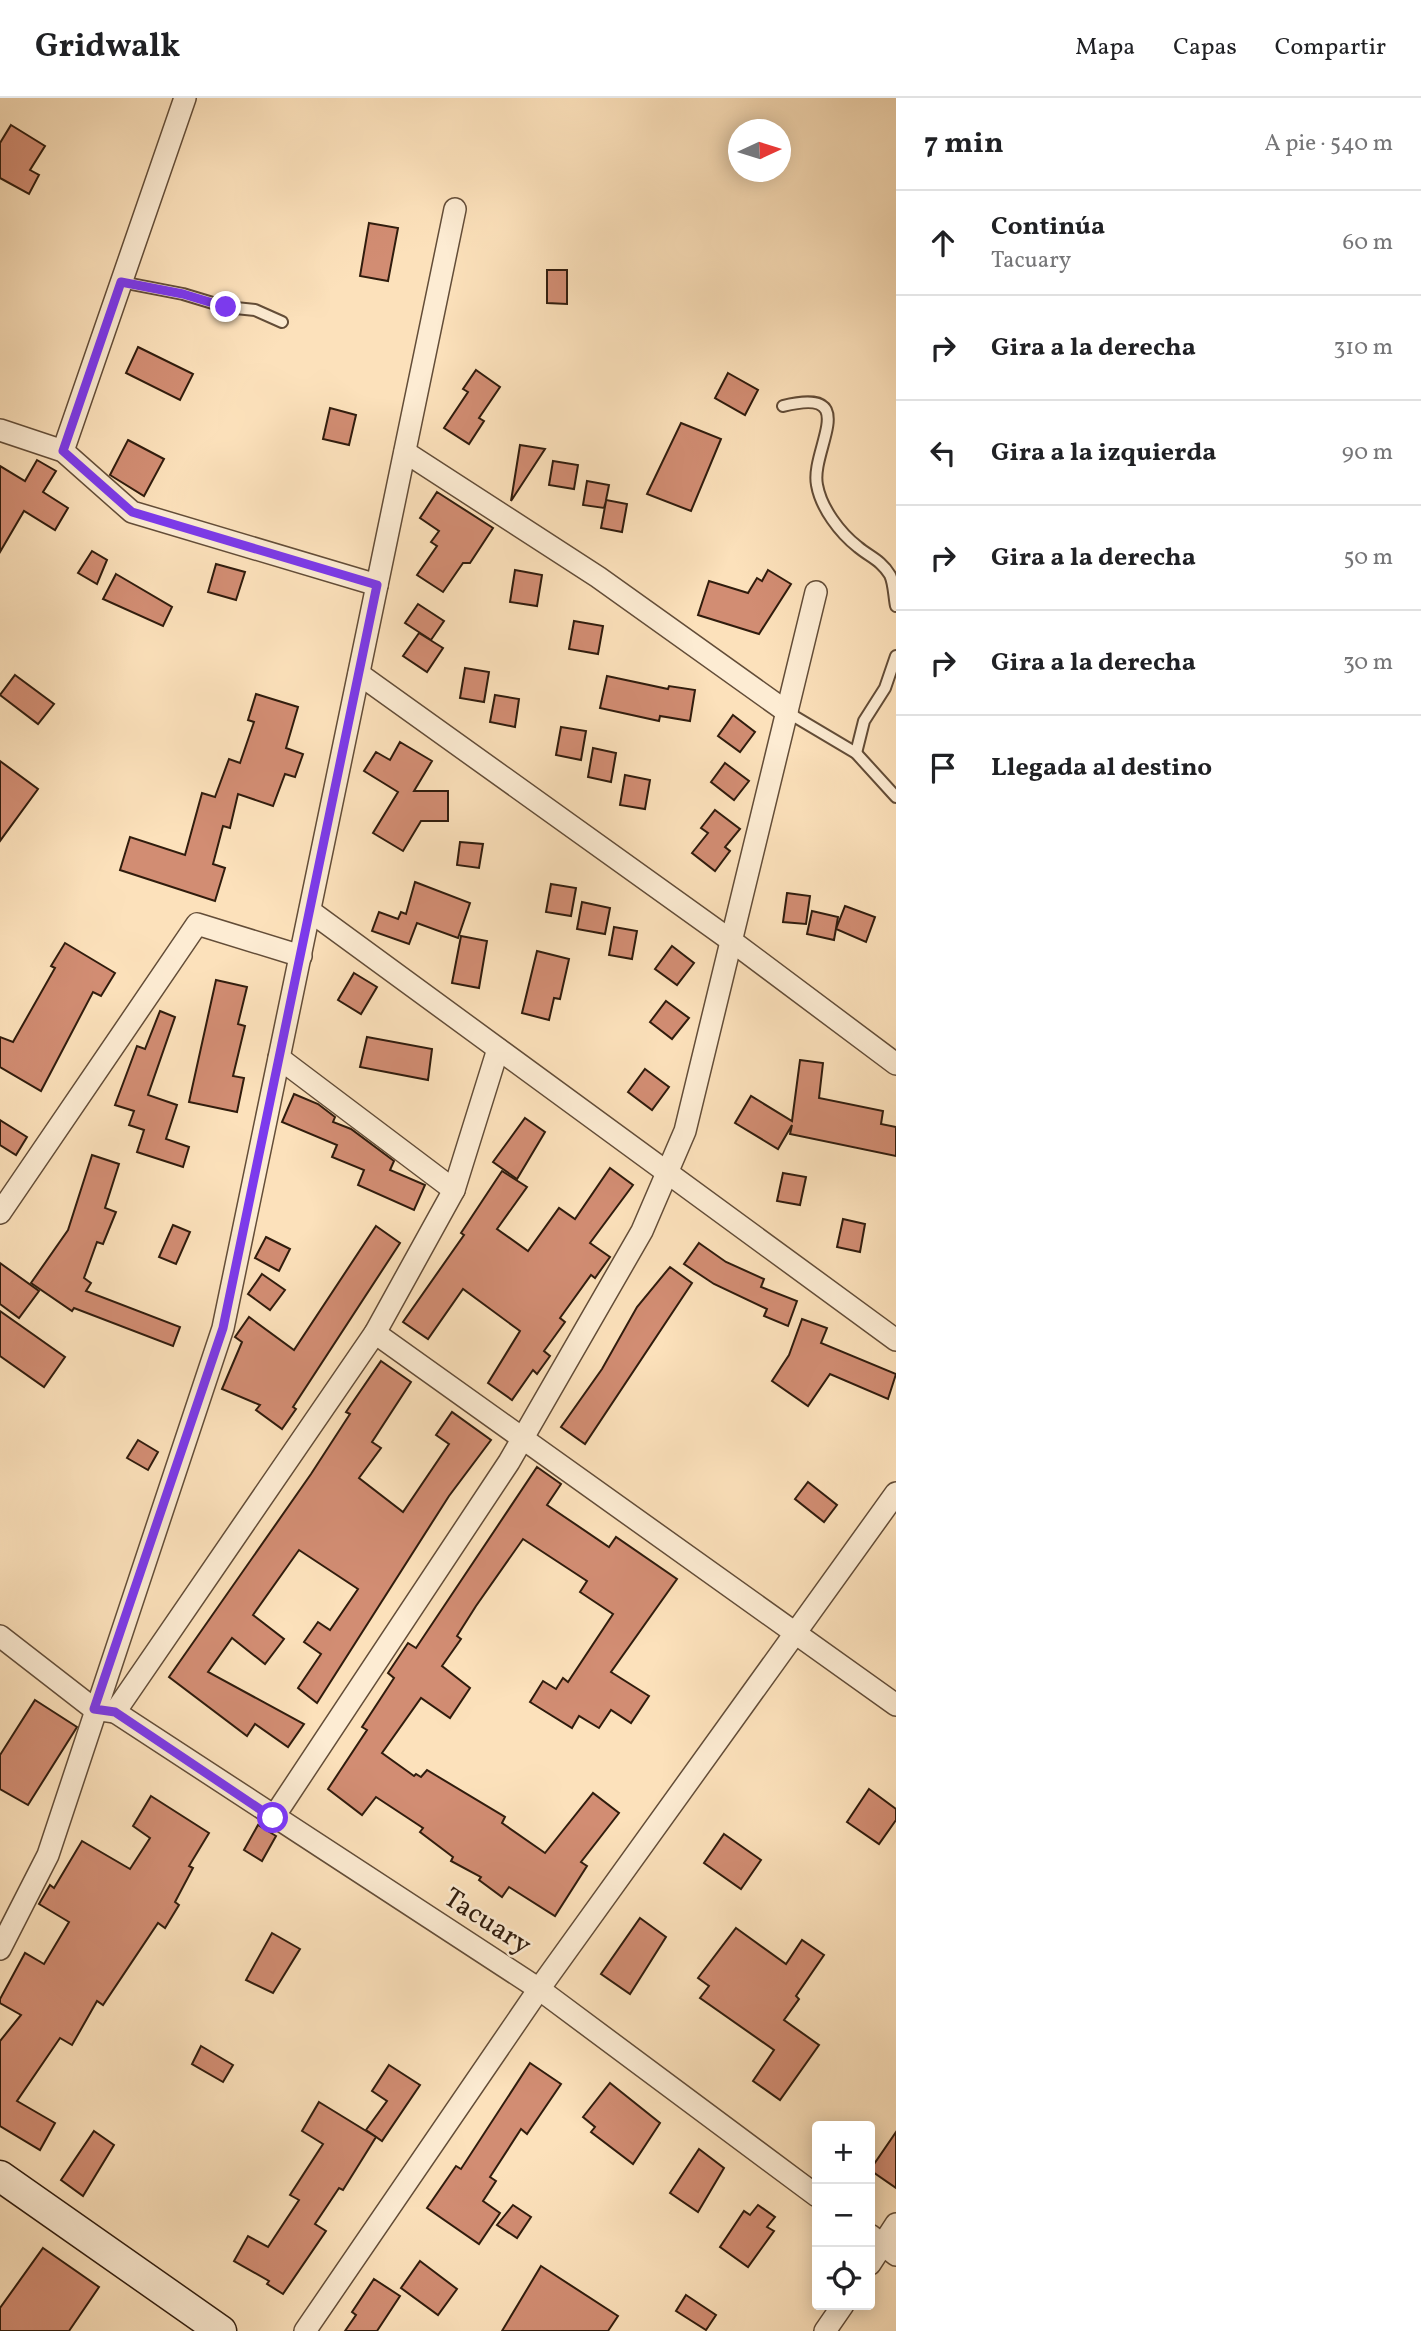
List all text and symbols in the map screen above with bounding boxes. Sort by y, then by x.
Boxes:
text: Gridwalk [35,25,180,71]
text: Mapa [1075,31,1135,65]
text: Capas [1173,31,1237,65]
text: Compartir [1275,31,1386,65]
north arrow [728,119,791,182]
text: 7 min [924,123,1004,165]
text: A pie · 540 m [1264,128,1393,160]
text: Continúa [991,209,1105,245]
icon: ahead [924,224,962,262]
text: 60 m [1343,227,1393,259]
text: Tacuary [991,245,1071,277]
route end [210,291,241,322]
icon: right [924,329,962,367]
text: Gira a la derecha [991,330,1196,366]
text: 310 m [1333,332,1393,364]
icon: left [924,434,962,472]
text: Gira a la izquierda [991,435,1216,471]
text: 90 m [1342,437,1393,469]
icon: right [924,539,962,577]
text: Gira a la derecha [991,540,1196,576]
text: 50 m [1344,542,1393,574]
icon: right [924,644,962,682]
text: Gira a la derecha [991,645,1196,681]
text: 30 m [1343,647,1393,679]
icon: arrive [924,749,962,787]
text: Llegada al destino [991,750,1212,786]
route start [257,1802,288,1833]
street label: Tacuary [435,1879,539,1965]
map controls [812,2121,875,2310]
button: + [812,2121,875,2184]
button: − [812,2184,875,2247]
button: locate [812,2247,875,2310]

